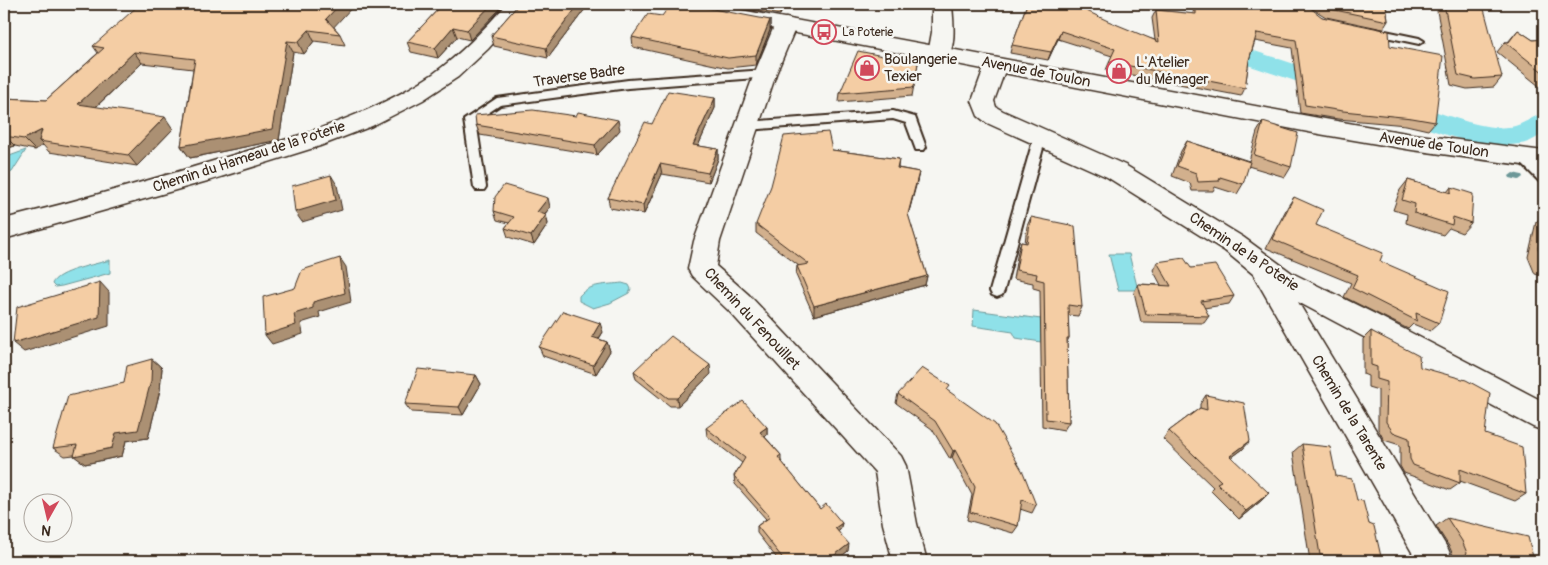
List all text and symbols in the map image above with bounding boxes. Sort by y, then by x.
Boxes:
bus stop icon: La Poterie [811,19,837,45]
place label: La Poterie [842,25,893,40]
place label: Boulangerie Texier [884,50,958,86]
street label: Avenue de Toulon [980,52,1092,92]
place label: L'Atelier du Ménager [1136,53,1209,89]
shop icon: Boulangerie Texier [854,55,880,81]
shop icon: L'Atelier du Ménager [1106,58,1132,84]
street label: Traverse Badre [532,60,627,92]
street label: Chemin du Hameau de la Poterie [150,117,348,197]
street label: Avenue de Toulon [1378,128,1490,162]
street label: Chemin de la Poterie [1186,208,1303,296]
street label: Chemin du Fenouillet [700,264,805,375]
street label: Chemin de la Tarente [1307,352,1391,475]
north arrow [22,492,72,542]
text: N [40,521,52,539]

